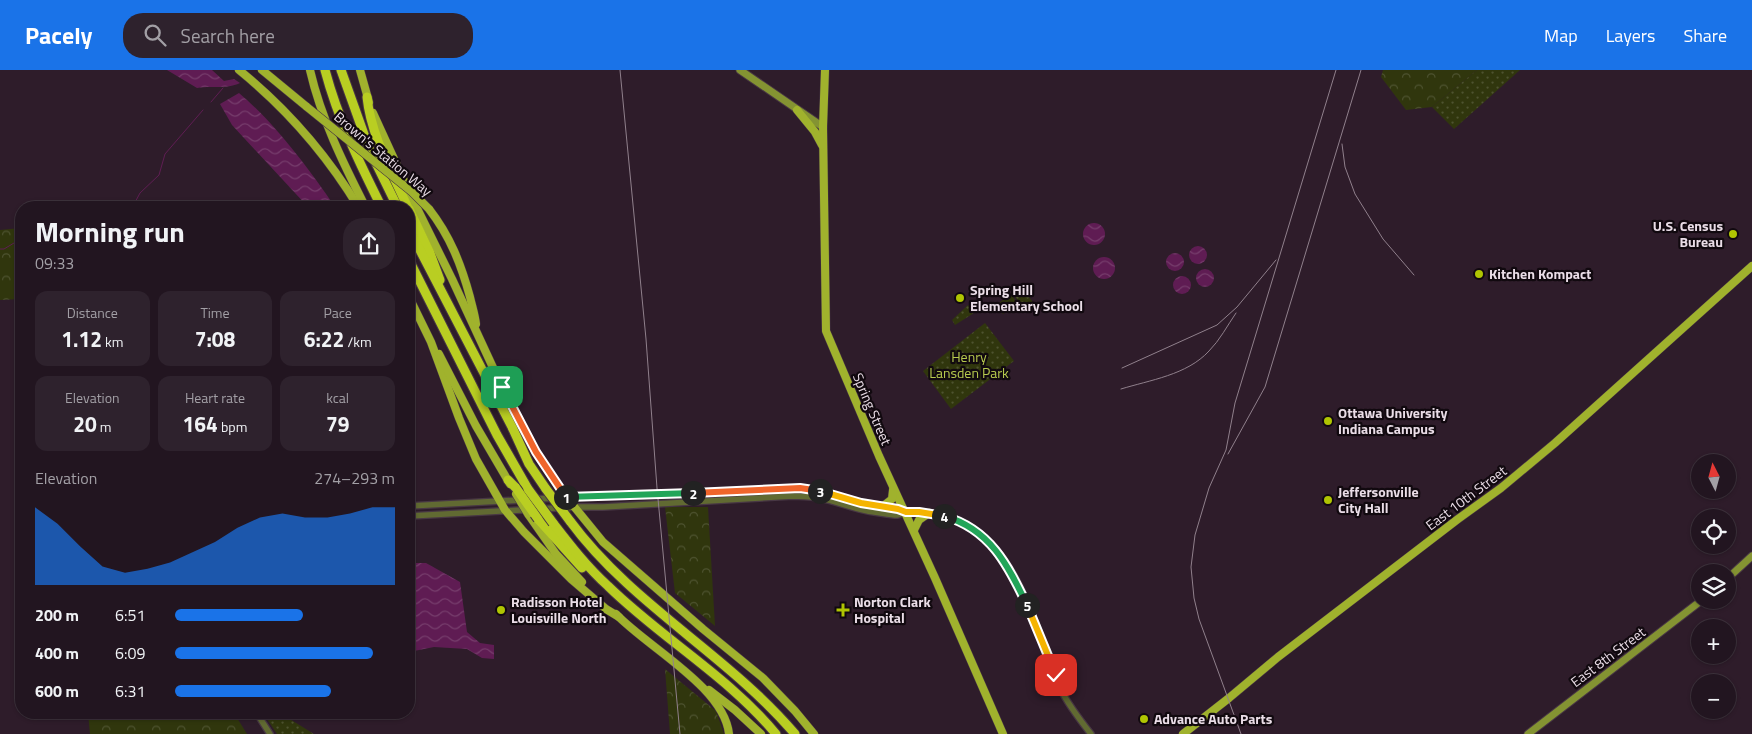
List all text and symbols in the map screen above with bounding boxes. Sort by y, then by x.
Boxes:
search box [123,13,473,58]
text: Pacely [25,17,93,53]
icon: search [141,21,169,49]
text: Search here [181,21,275,50]
text: Map [1544,22,1578,49]
text: Layers [1606,22,1655,49]
text: Share [1683,22,1727,49]
street label: Brown's Station Way [330,106,437,201]
text: Morning run [35,210,185,253]
place label: U.S. Census Bureau [1653,215,1723,252]
button: share [343,218,395,270]
marker: U.S. Census Bureau [1727,228,1739,240]
text: 09:33 [35,251,74,275]
place label: Kitchen Kompact [1489,263,1591,284]
marker: Kitchen Kompact [1473,268,1485,280]
place label: Spring Hill Elementary School [970,279,1083,316]
marker: Spring Hill Elementary School [954,292,966,304]
text: Distance [67,302,118,323]
text: Time [200,302,230,323]
text: Pace [323,302,352,323]
text: 1.12 [61,323,102,355]
text: 7:08 [195,323,235,355]
text: 6:22 [304,323,344,355]
text: km [102,331,123,352]
text: /km [344,331,372,352]
park label: Henry Lansden Park [929,346,1009,383]
pin [481,366,523,408]
street label: Spring Street [848,369,897,448]
icon: arrive [488,373,516,401]
text: Elevation [65,387,120,408]
text: Heart rate [185,387,245,408]
text: kcal [326,387,349,408]
place label: Ottawa University Indiana Campus [1338,402,1447,439]
text: 20 [73,408,97,440]
text: 164 [183,408,218,440]
text: 79 [326,408,349,440]
marker: Ottawa University Indiana Campus [1322,415,1334,427]
text: m [97,416,111,437]
text: bpm [218,416,247,437]
north arrow [1691,454,1736,499]
map controls [1691,454,1736,719]
street label: East 10th Street [1421,460,1511,535]
text: Elevation [35,466,97,490]
text: 274–293 m [314,466,395,490]
pin: 3 [808,478,832,504]
pin: 2 [680,480,706,506]
text: 3 [817,481,824,502]
place label: Jeffersonville City Hall [1338,481,1419,518]
text: 2 [690,483,697,504]
pin: 1 [554,484,578,510]
text: 1 [563,487,570,508]
marker: Jeffersonville City Hall [1322,494,1334,506]
pin: 4 [932,504,956,528]
text: 4 [941,506,948,527]
button: locate [1691,509,1736,554]
button: layers [1691,564,1736,609]
place label: Radisson Hotel Louisville North [511,591,606,628]
place label: Norton Clark Hospital [854,591,931,628]
pin: 5 [1014,592,1040,618]
text: 5 [1024,595,1031,616]
text: 200 m [35,603,79,627]
text: 6:51 [115,603,145,627]
marker: Norton Clark Hospital [836,603,850,617]
marker: Radisson Hotel Louisville North [495,604,507,616]
button: + [1691,619,1736,664]
street label: East 8th Street [1566,621,1650,692]
text: 400 m [35,641,79,665]
text: 6:09 [115,641,145,665]
pin [1035,654,1077,696]
icon: check [1042,661,1070,689]
button: − [1691,674,1736,719]
text: 600 m [35,679,79,703]
text: 6:31 [115,679,145,703]
place label: Advance Auto Parts [1154,708,1273,729]
marker: Advance Auto Parts [1138,713,1150,725]

